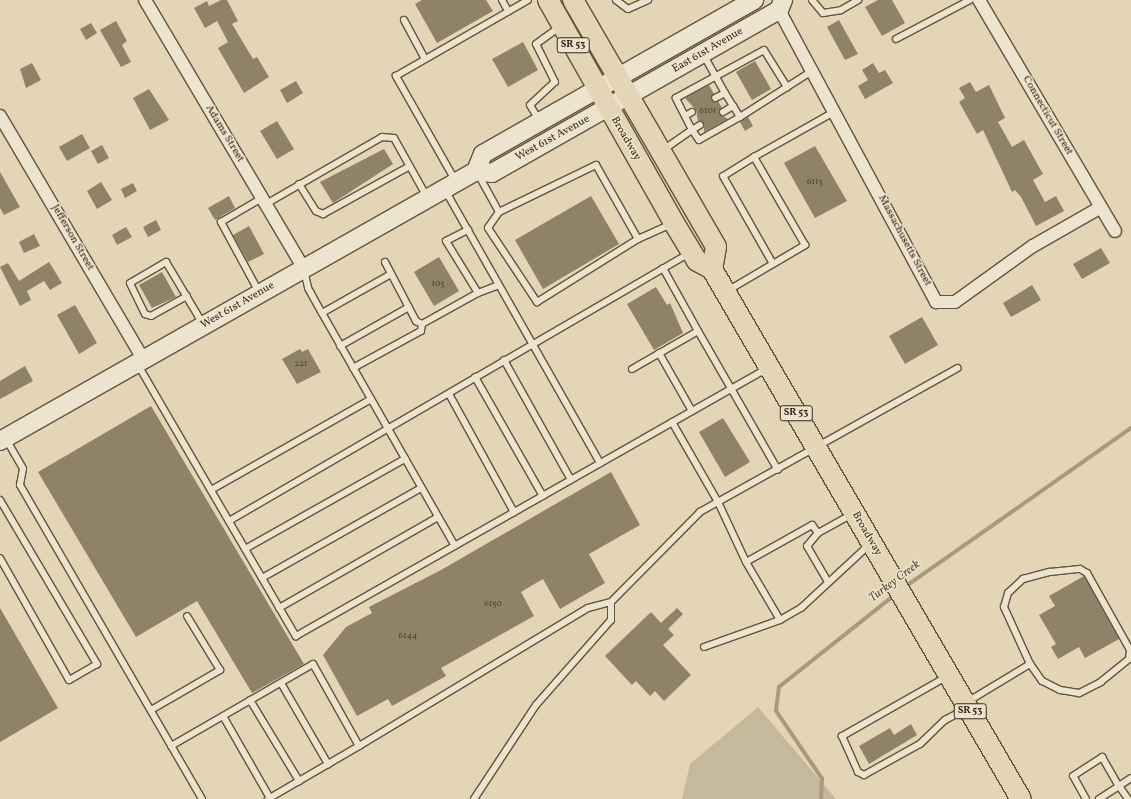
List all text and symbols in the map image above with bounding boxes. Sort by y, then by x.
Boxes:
street label: East 61st Avenue [670,25,746,77]
road number: SR 53 [556,37,590,53]
street label: Connecticut Street [1019,74,1075,158]
street label: Adams Street [202,103,246,165]
house number: 6101 [700,106,716,116]
street label: West 61st Avenue [514,113,592,165]
street label: Broadway [607,115,643,163]
house number: 6115 [807,177,823,187]
street label: Massachusetts Street [874,193,934,289]
street label: Jefferson Street [48,203,96,273]
house number: 105 [431,279,445,289]
street label: West 61st Avenue [199,280,277,332]
house number: 221 [294,359,308,369]
road number: SR 53 [779,405,813,421]
street label: Broadway [848,510,884,558]
water label: Turkey Creek [867,558,923,606]
house number: 6150 [484,599,502,609]
house number: 6144 [399,631,417,641]
road number: SR 53 [953,703,987,719]

